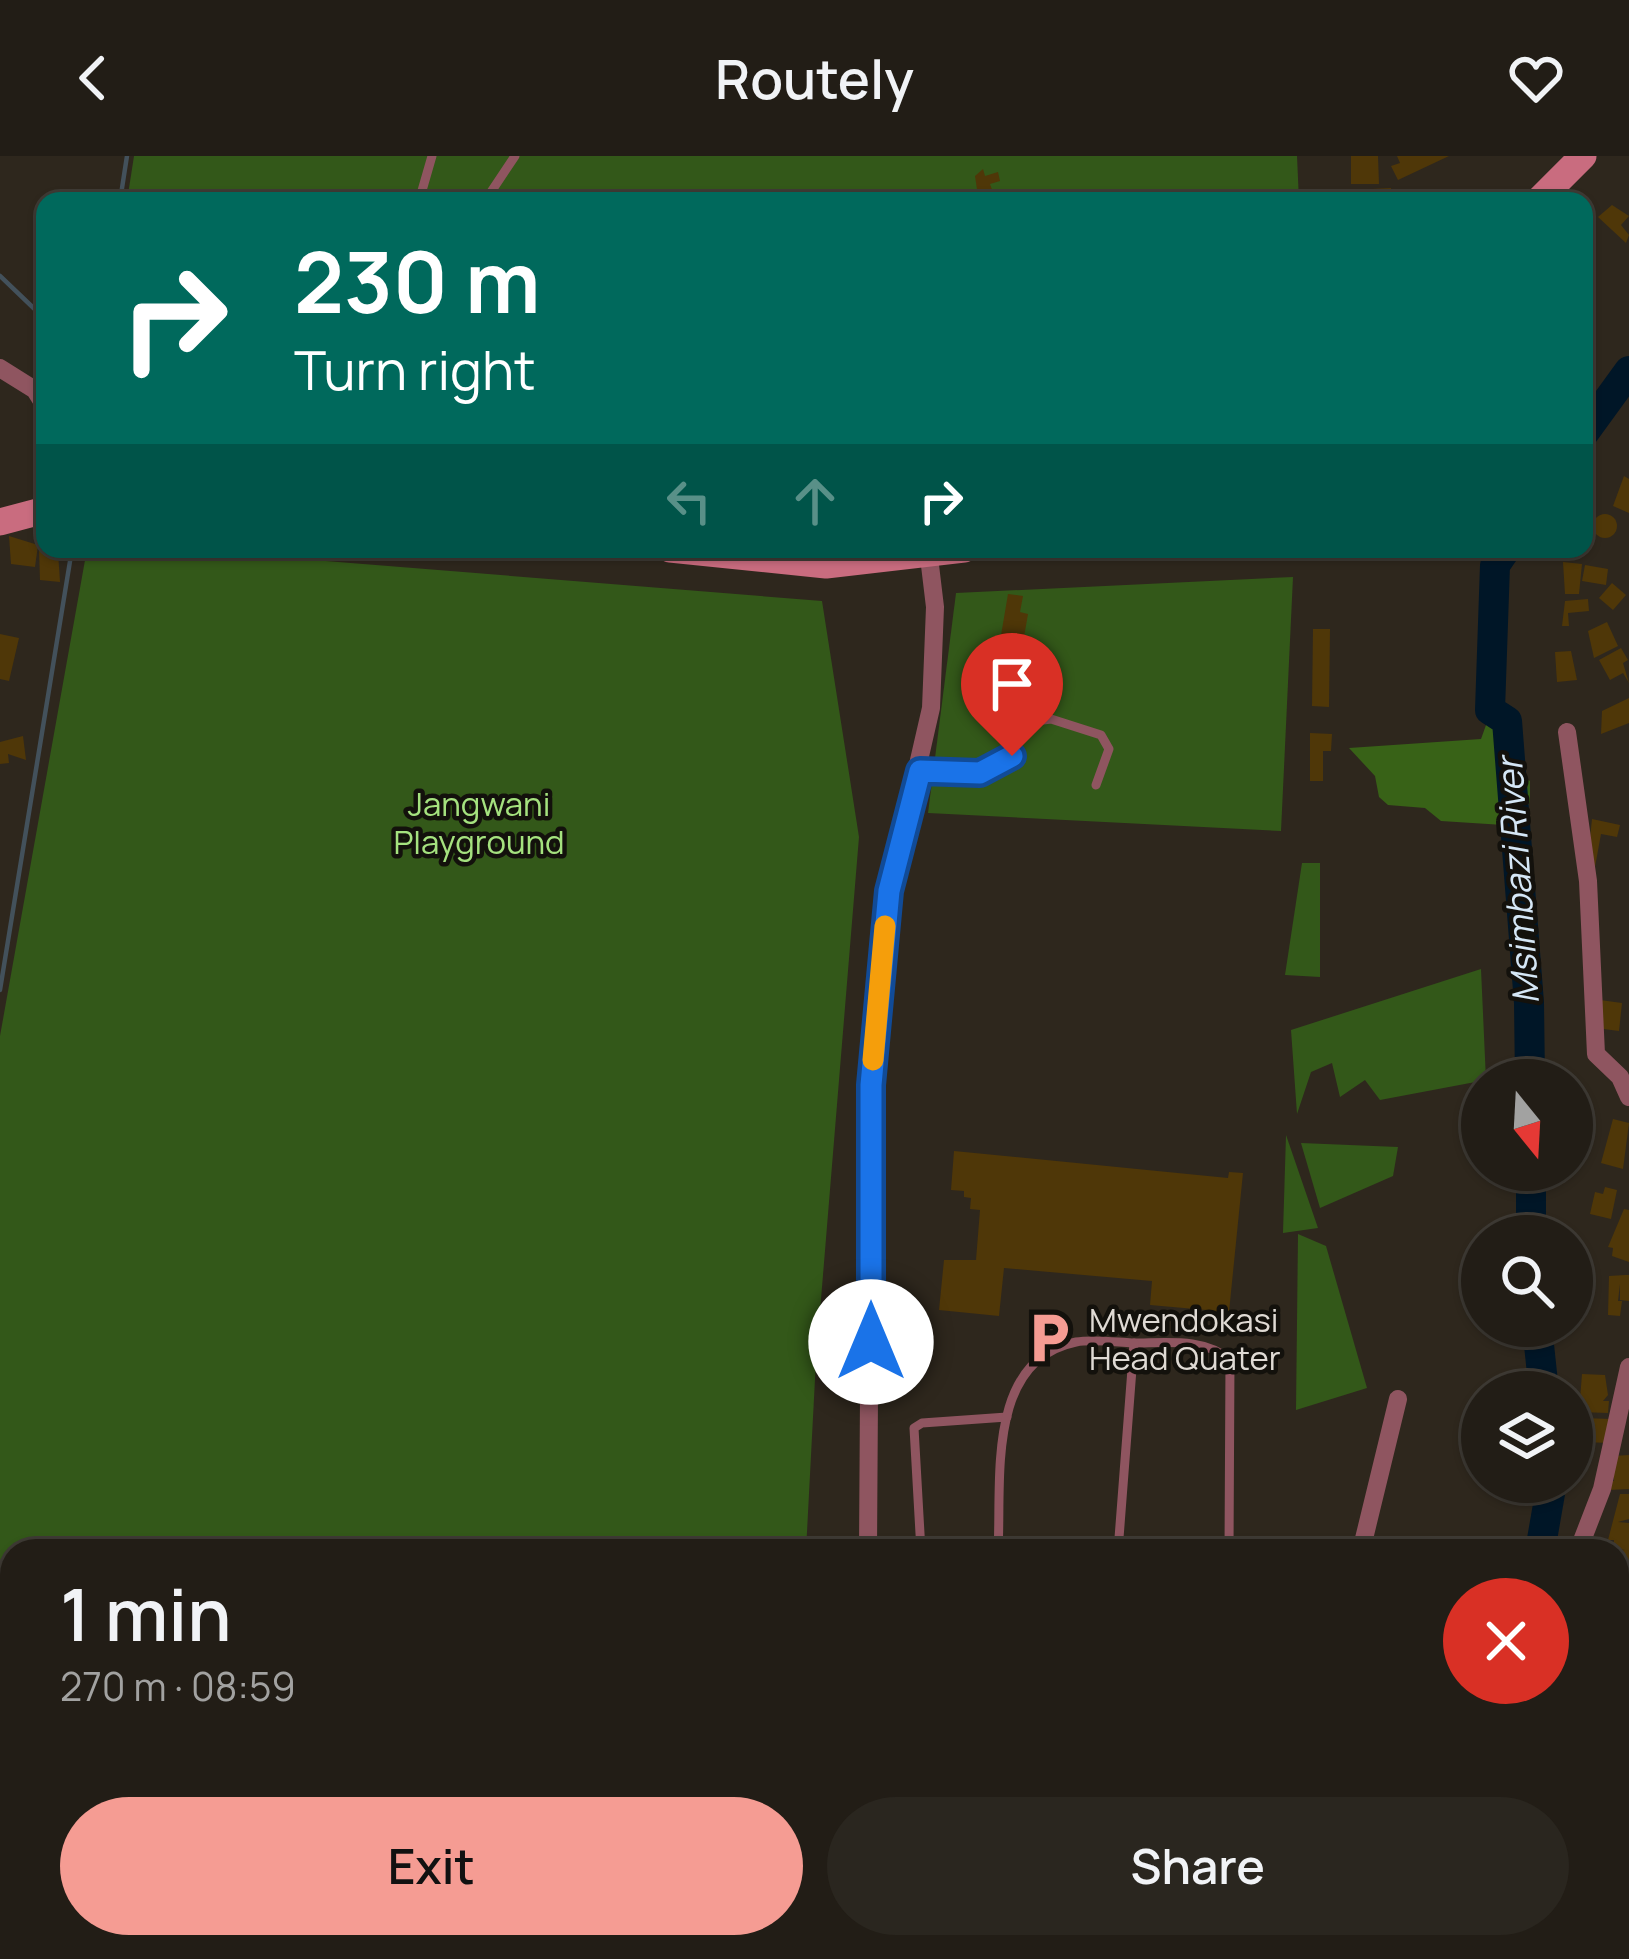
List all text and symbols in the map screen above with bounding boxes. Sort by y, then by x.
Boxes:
text: Routely [715,41,914,115]
icon: back [60,45,126,111]
icon: heart [1503,45,1569,111]
text: 230 m [294,223,540,338]
icon: right [96,240,252,396]
text: Turn right [294,332,536,406]
icon: left [656,468,722,534]
icon: ahead [782,468,848,534]
icon: right [908,468,974,534]
pin [961,633,1063,756]
icon: arrive [979,651,1045,717]
water label: Msimbazi River [1484,752,1550,1006]
park label: Jangwani Playground [393,781,565,864]
north arrow [1461,1059,1593,1191]
map controls [1461,1059,1593,1503]
button: search [1461,1215,1593,1347]
position arrow [808,1279,934,1405]
place label: Mwendokasi Head Quater [1089,1297,1281,1380]
parking icon: Mwendokasi Head Quater [1020,1309,1078,1367]
button: layers [1461,1371,1593,1503]
text: 1 min [60,1564,232,1663]
button: close [1443,1578,1569,1704]
text: 270 m · 08:59 [60,1659,296,1713]
button: Exit [60,1797,803,1935]
button: Share [827,1797,1569,1935]

